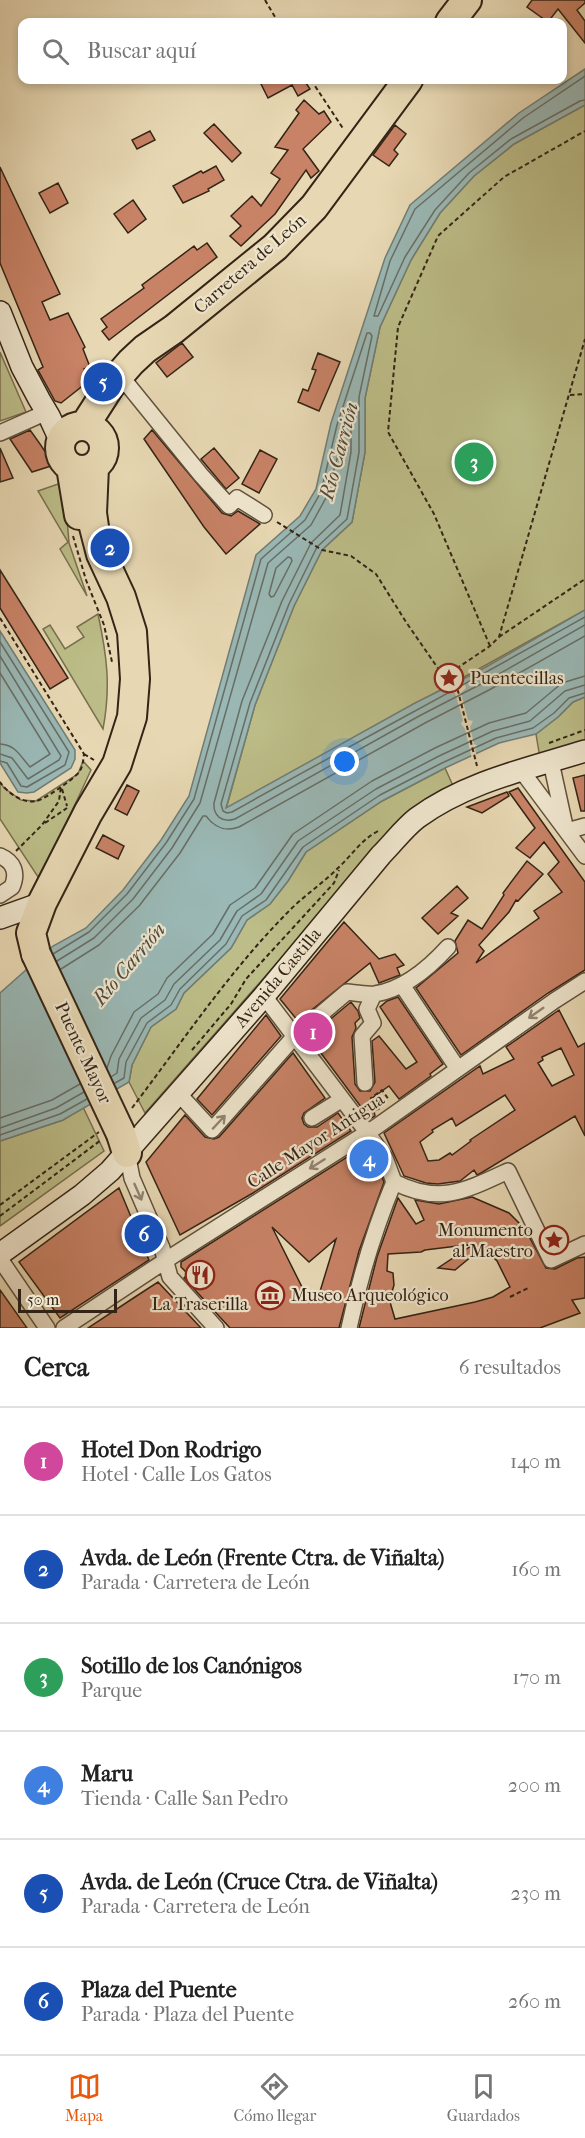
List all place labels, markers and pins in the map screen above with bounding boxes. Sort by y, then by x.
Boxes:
pin: 5 [84,360,122,404]
pin: 3 [454,440,494,484]
pin: 2 [90,526,130,570]
place icon: Puentecillas [433,662,465,694]
place label: Puentecillas [470,668,564,689]
pin: 1 [294,1010,332,1054]
pin: 4 [350,1136,388,1182]
pin: 6 [124,1212,164,1256]
place label: Monumento al Maestro [438,1220,533,1262]
place icon: Monumento al Maestro [538,1224,570,1256]
restaurant icon: La Traserilla [184,1259,216,1291]
museum icon: Museo Arqueológico [254,1279,286,1311]
place label: Museo Arqueológico [291,1285,449,1306]
place label: La Traserilla [152,1294,249,1315]

